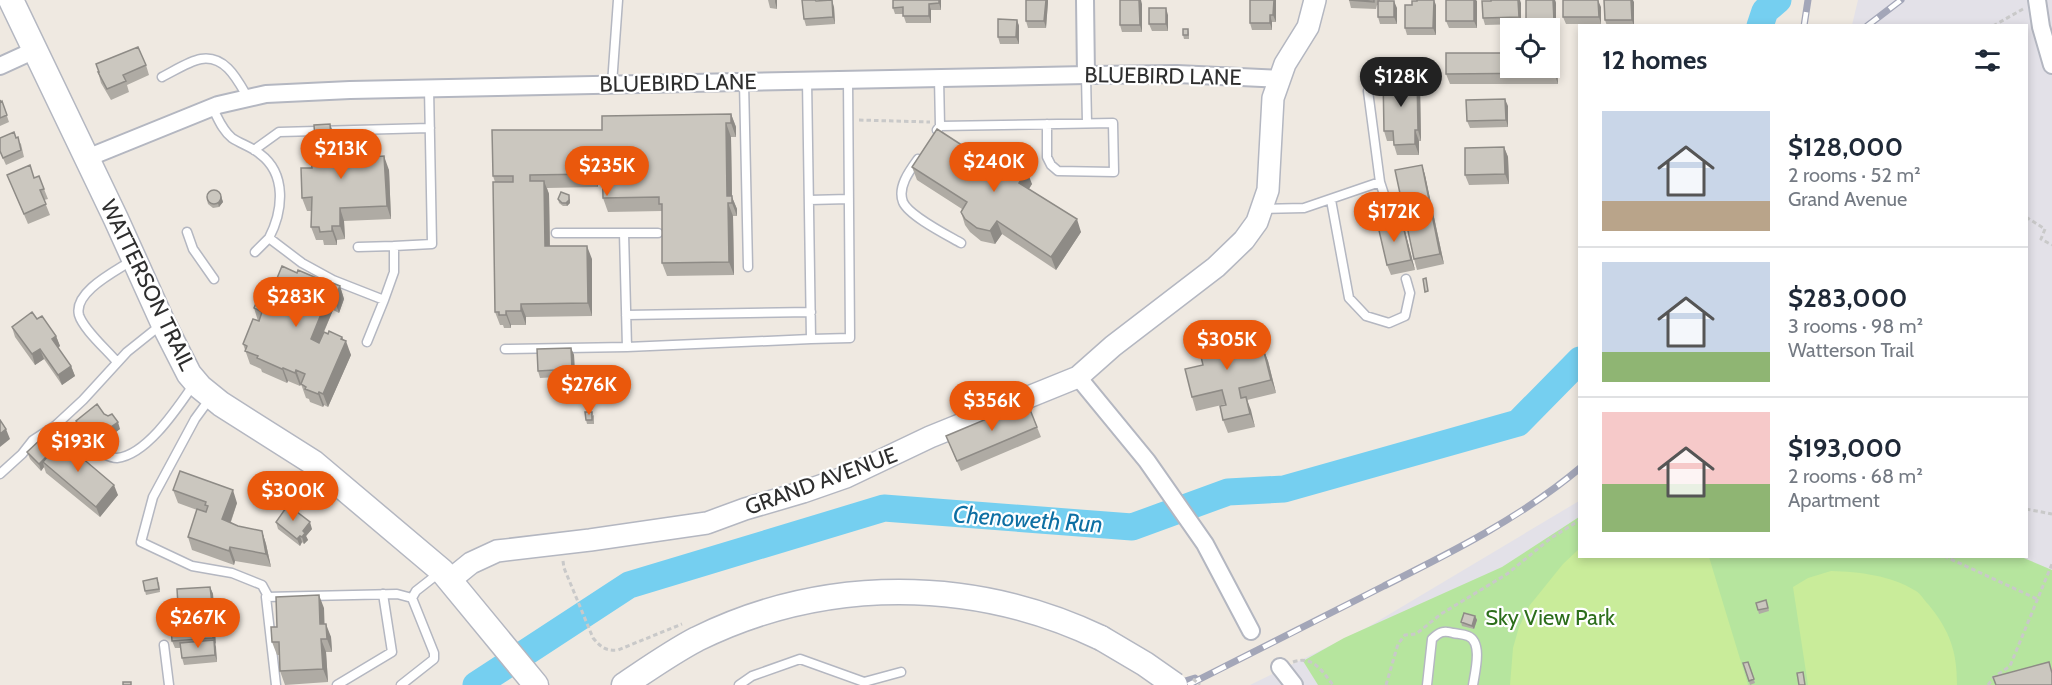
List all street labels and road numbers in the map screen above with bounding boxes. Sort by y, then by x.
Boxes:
street label: BLUEBIRD LANE [1084,61,1242,91]
street label: BLUEBIRD LANE [599,68,757,98]
street label: WATTERSON TRAIL [95,195,201,375]
street label: GRAND AVENUE [741,441,901,521]

